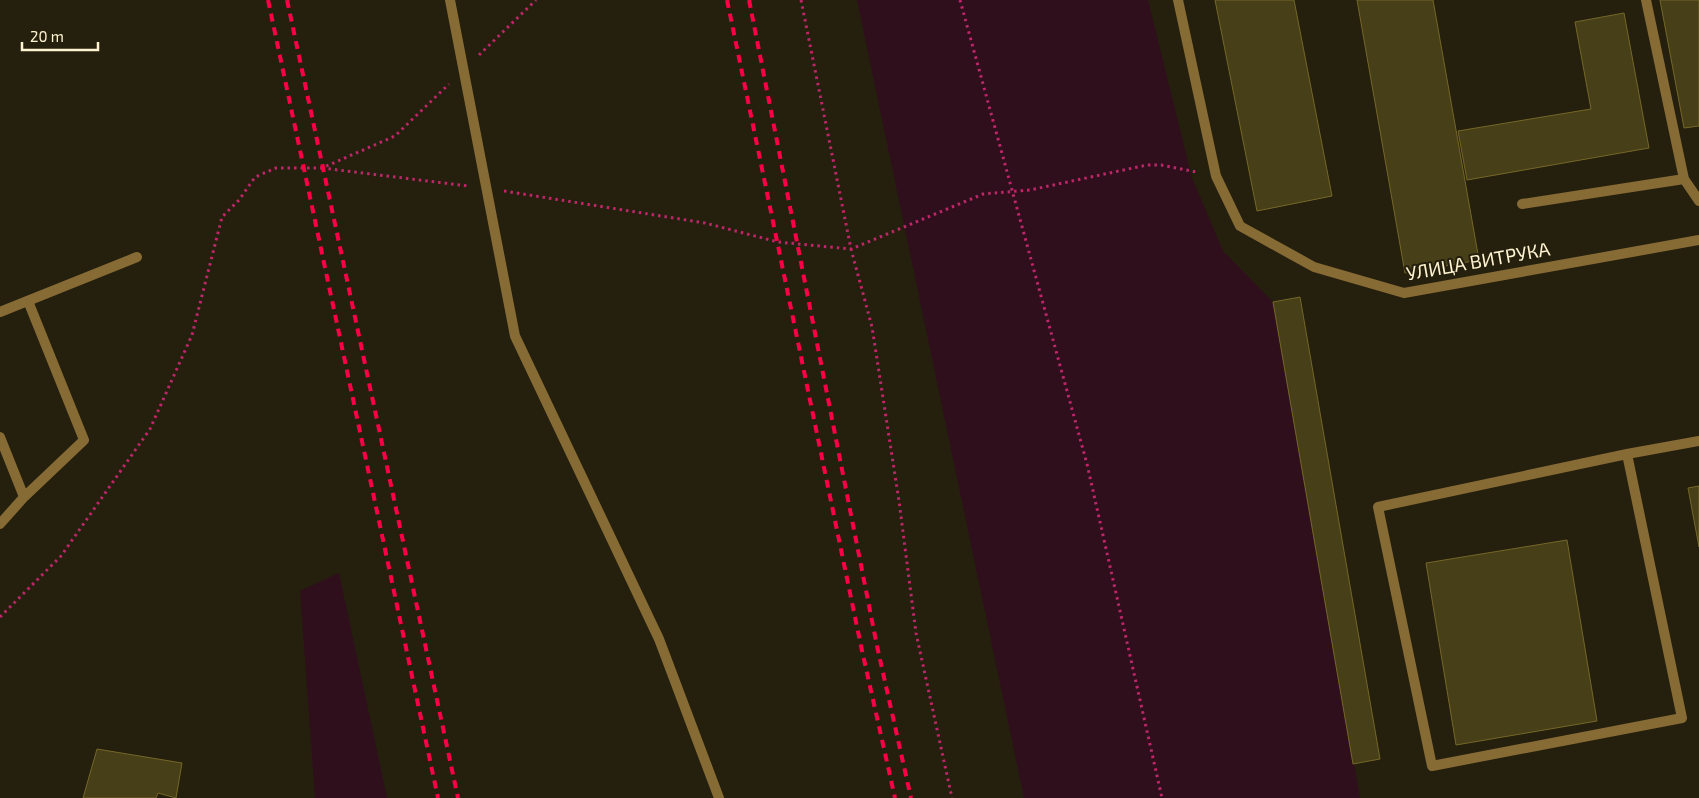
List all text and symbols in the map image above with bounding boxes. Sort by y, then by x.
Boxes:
scale bar [22,20,99,52]
text: 20 m [30,27,64,45]
street label: УЛИЦА ВИТРУКА [1404,237,1552,284]

